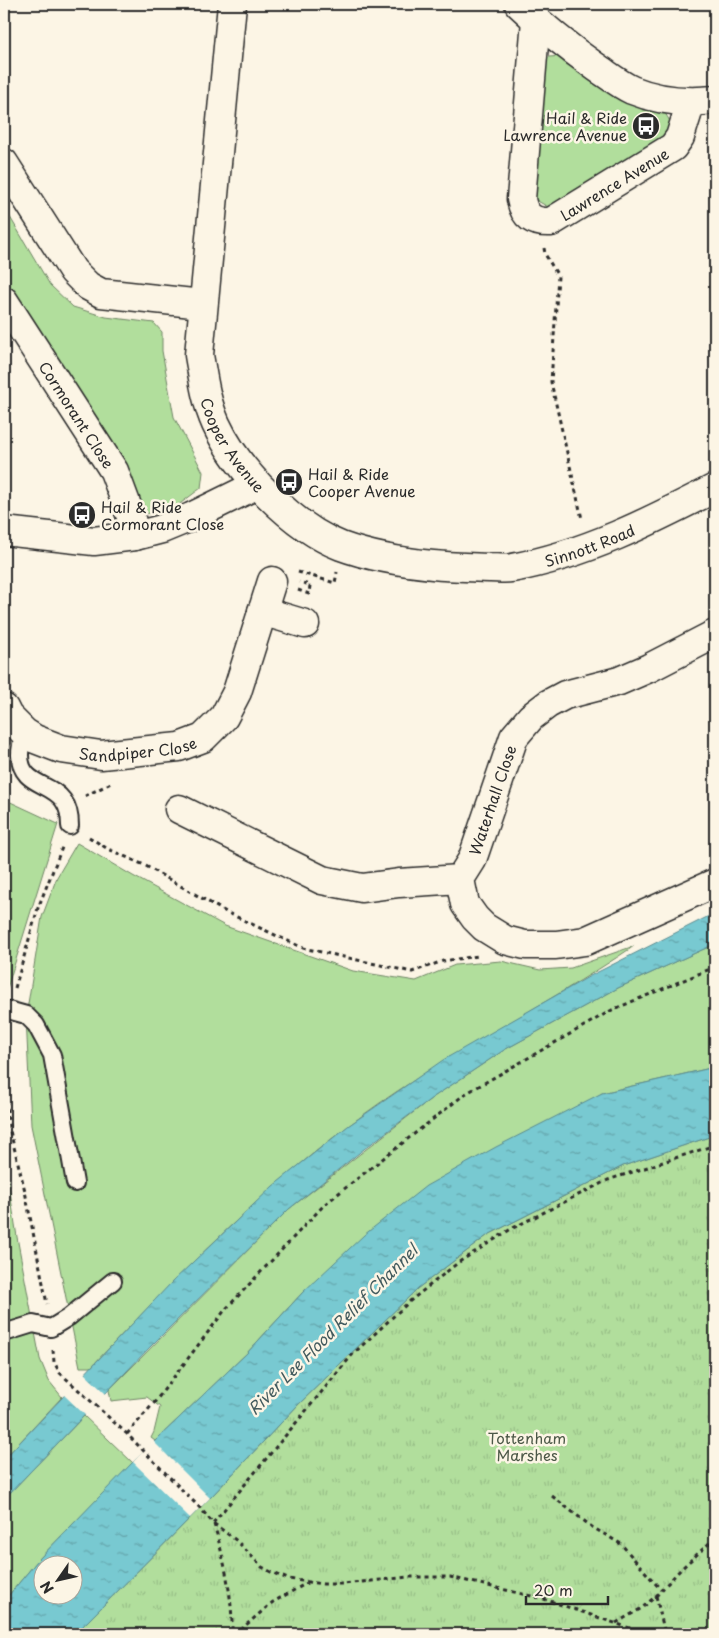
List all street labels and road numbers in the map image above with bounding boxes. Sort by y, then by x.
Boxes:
street label: Lawrence Avenue [555,141,673,226]
street label: Cormorant Close [34,356,121,472]
street label: Cooper Avenue [196,395,271,497]
street label: Sinnott Road [542,518,638,572]
street label: Sandpiper Close [78,730,200,767]
street label: Waterhall Close [462,742,522,858]

